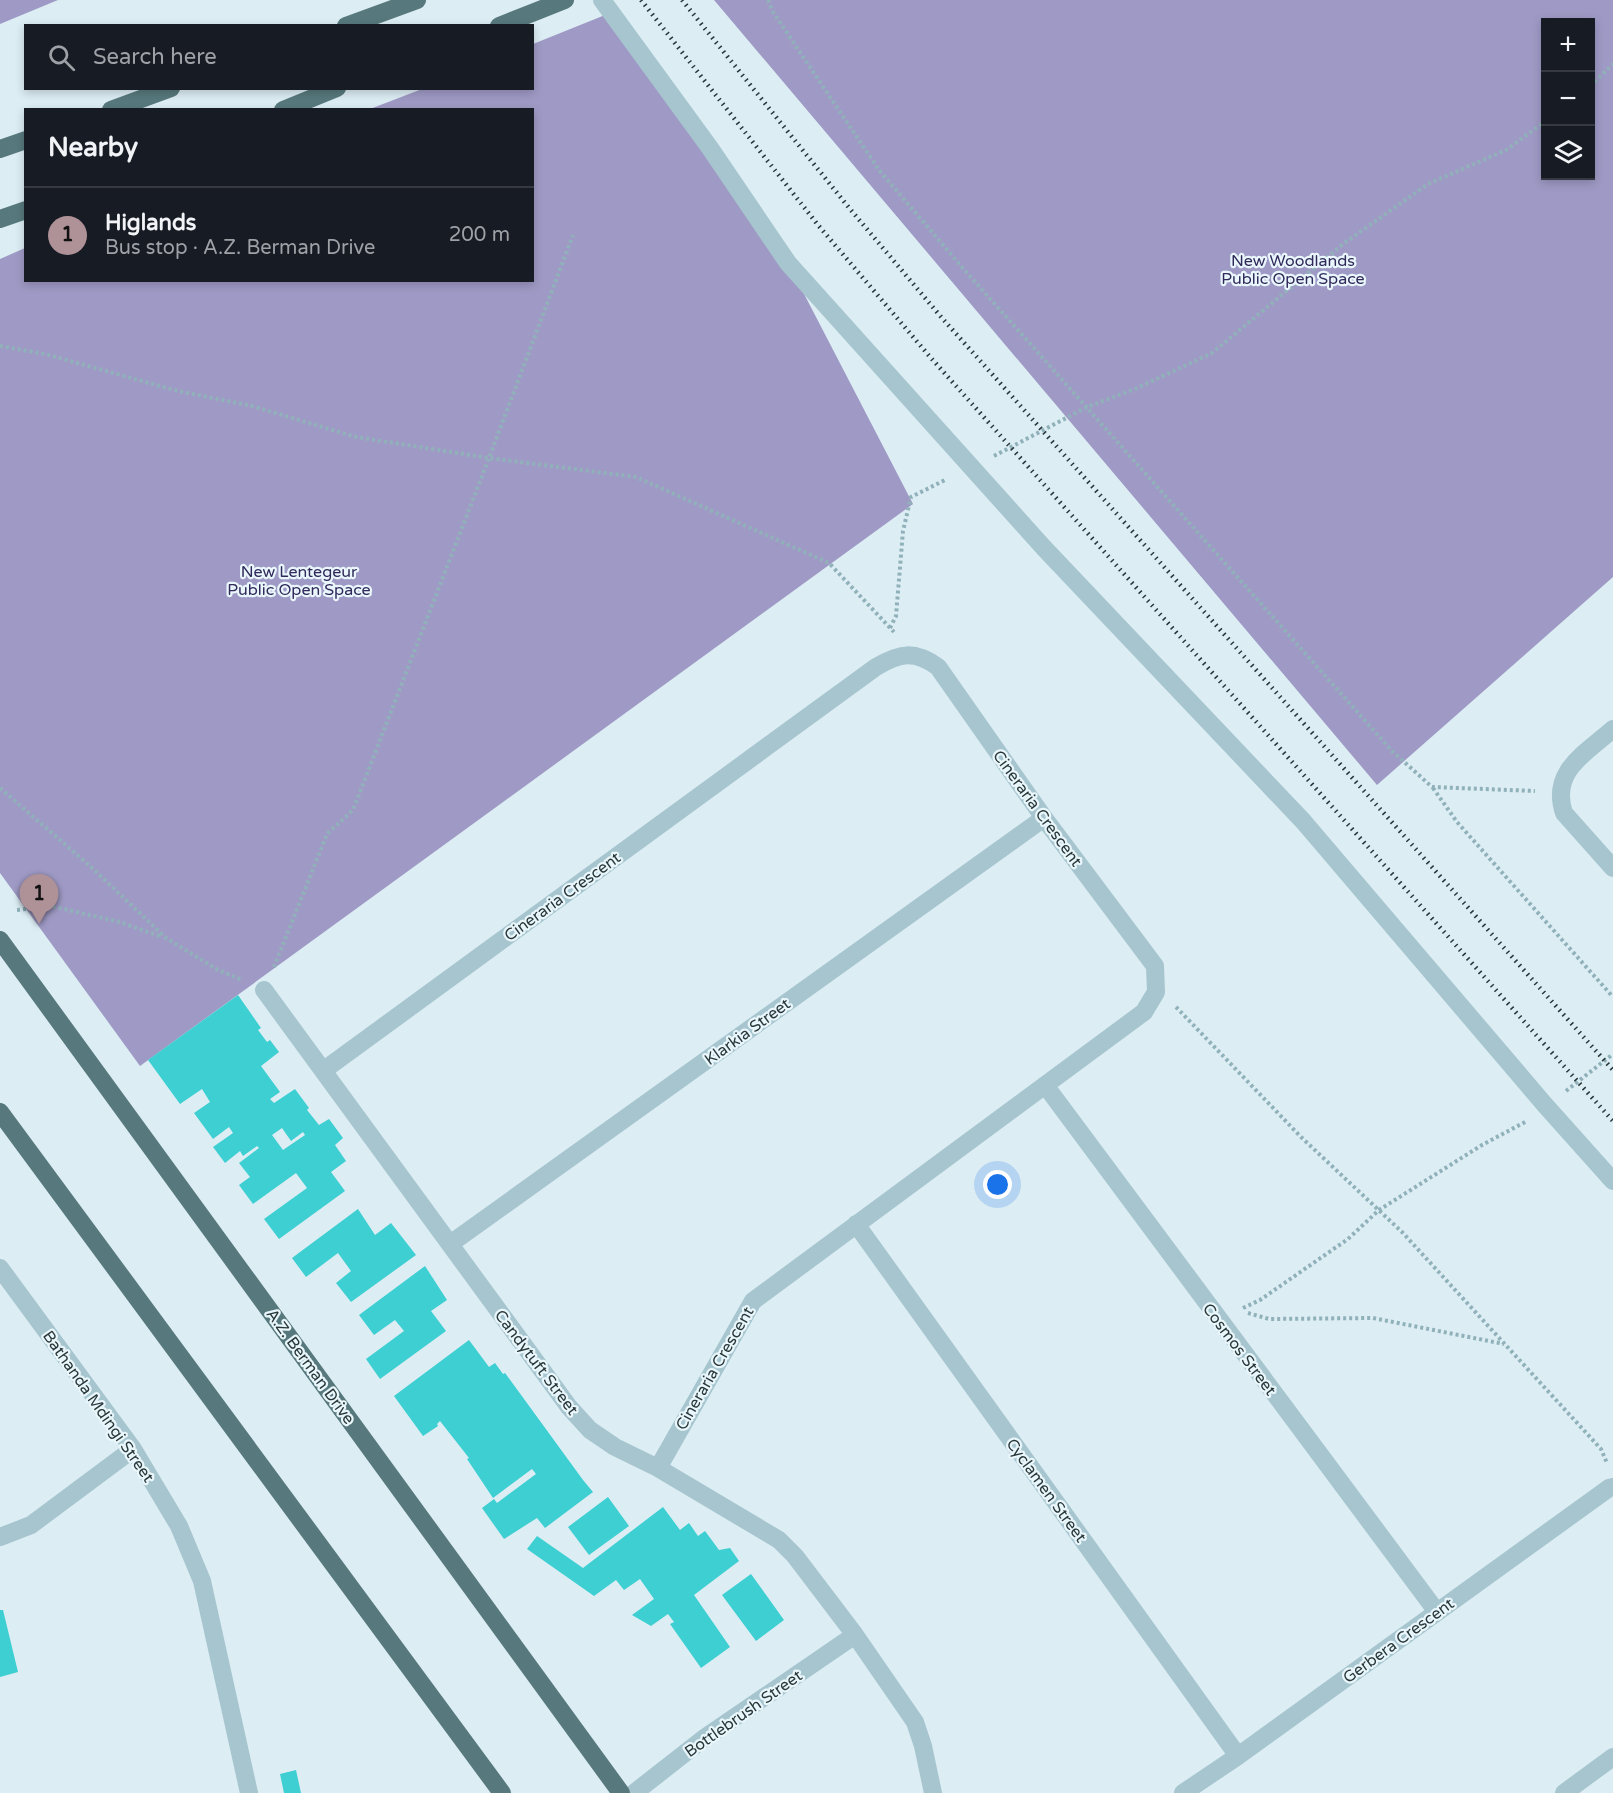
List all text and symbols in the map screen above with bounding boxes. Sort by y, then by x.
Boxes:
map controls [1541,18,1595,180]
button: + [1541,18,1595,72]
search box [24,24,534,90]
icon: search [45,41,78,74]
text: Search here [93,44,217,70]
button: − [1541,72,1595,126]
button: layers [1541,126,1595,180]
text: Nearby [48,132,138,163]
text: Higlands [105,210,196,236]
text: 1 [61,223,74,247]
text: 200 m [449,223,510,247]
text: Bus stop · A.Z. Berman Drive [105,236,375,260]
park label: New Woodlands Public Open Space [1221,251,1365,289]
park label: New Lentegeur Public Open Space [227,562,371,600]
street label: Cineraria Crescent [988,746,1086,871]
street label: Cineraria Crescent [500,848,625,946]
pin: 1 [20,874,58,924]
street label: Klarkia Street [701,994,794,1070]
your location [983,1170,1012,1199]
street label: Cosmos Street [1198,1300,1280,1400]
street label: Cineraria Crescent [671,1303,758,1434]
street label: A.Z. Berman Drive [262,1305,359,1428]
street label: Candytuft Street [490,1306,582,1419]
street label: Bathanda Mdingi Street [38,1327,158,1486]
street label: Cyclamen Street [1002,1435,1091,1546]
street label: Gerbera Crescent [1339,1594,1458,1688]
street label: Bottlebrush Street [681,1666,806,1762]

